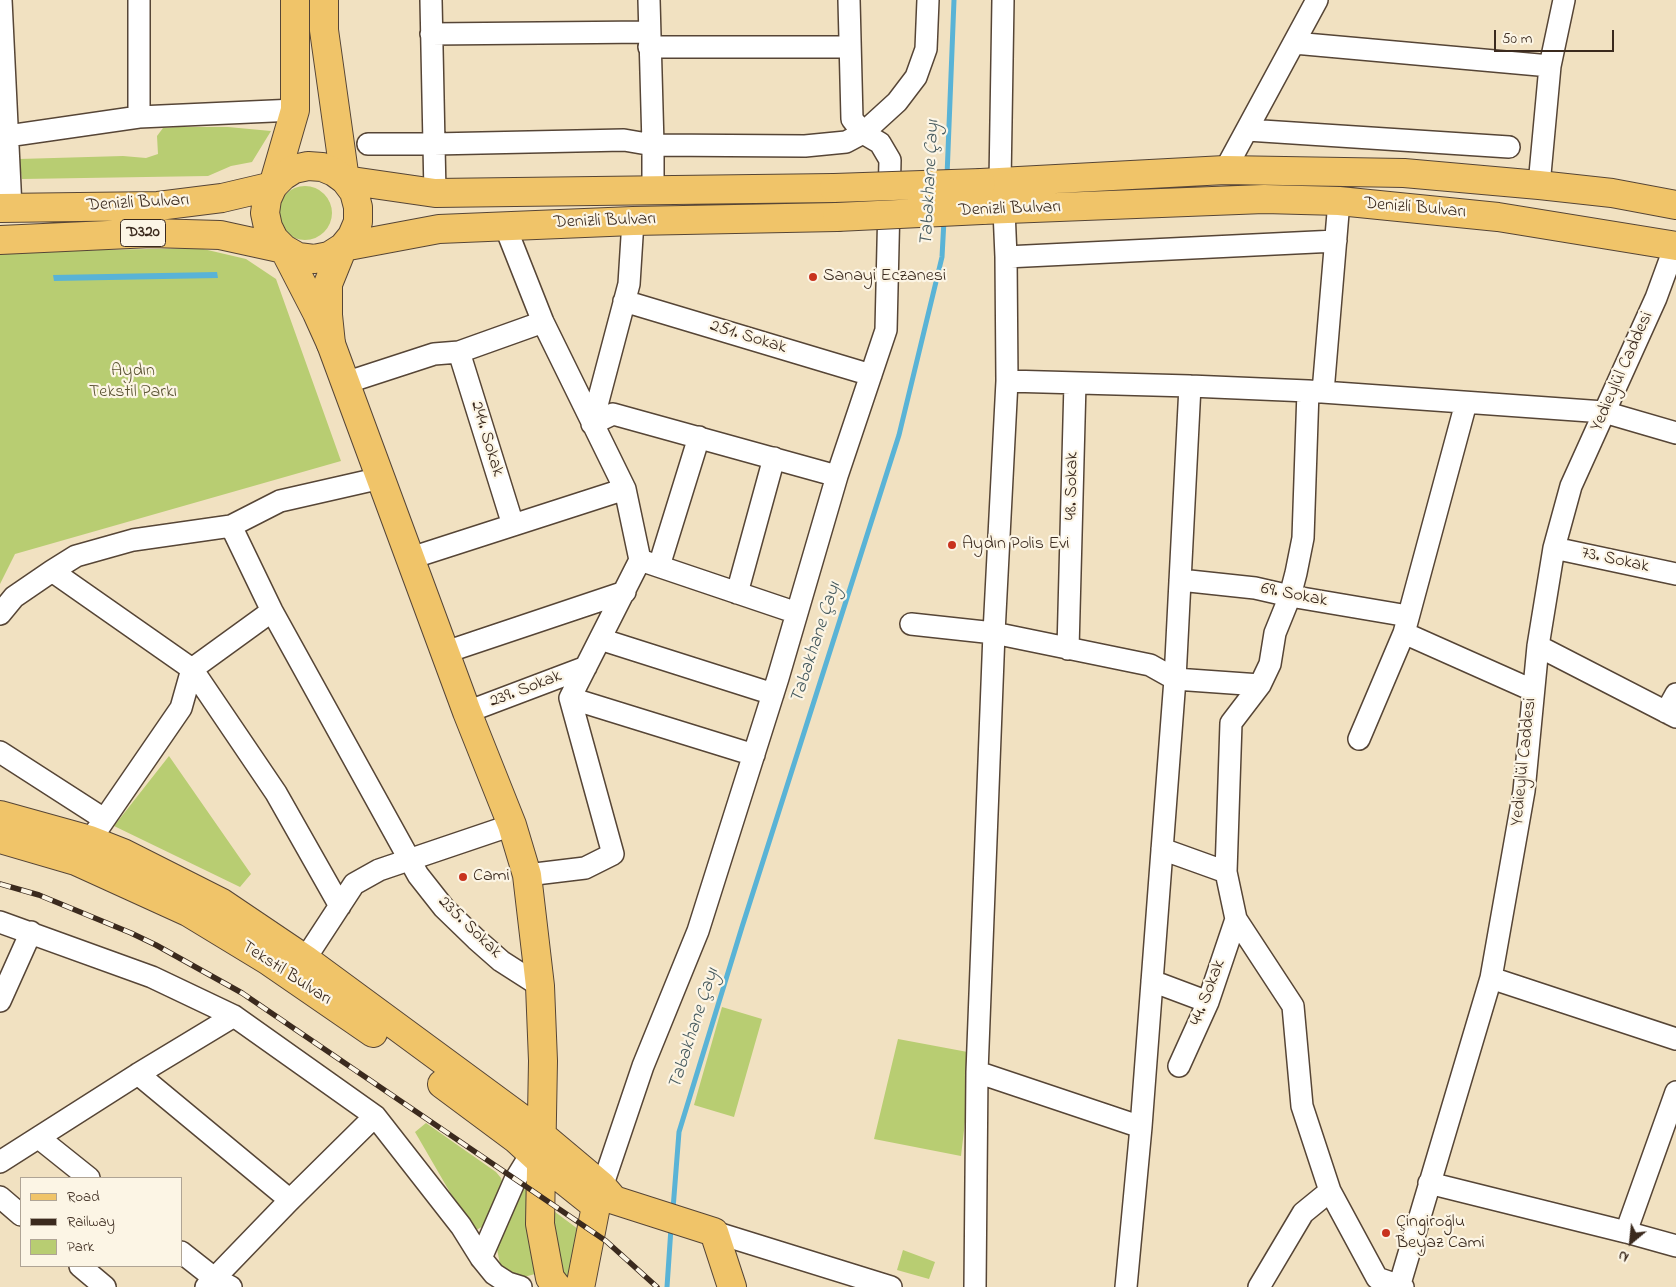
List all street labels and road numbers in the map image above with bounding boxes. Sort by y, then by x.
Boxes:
street label: Denizli Bulvarı [86,191,190,217]
street label: Denizli Bulvarı [1363,194,1467,224]
street label: Denizli Bulvarı [958,197,1062,223]
street label: Denizli Bulvarı [553,209,657,235]
road number: D320 [120,220,166,247]
street label: Yedieylül Caddesi [1587,309,1659,435]
street label: 251. Sokak [707,316,789,360]
street label: 244. Sokak [464,399,508,479]
street label: 48. Sokak [1062,452,1084,520]
street label: 73. Sokak [1579,543,1651,579]
street label: 69. Sokak [1259,579,1329,613]
street label: 239. Sokak [487,666,565,714]
street label: Yedieylül Caddesi [1508,697,1542,827]
street label: 235. Sokak [432,892,506,964]
street label: Tekstil Bulvarı [237,937,335,1011]
street label: 44. Sokak [1187,957,1231,1029]

